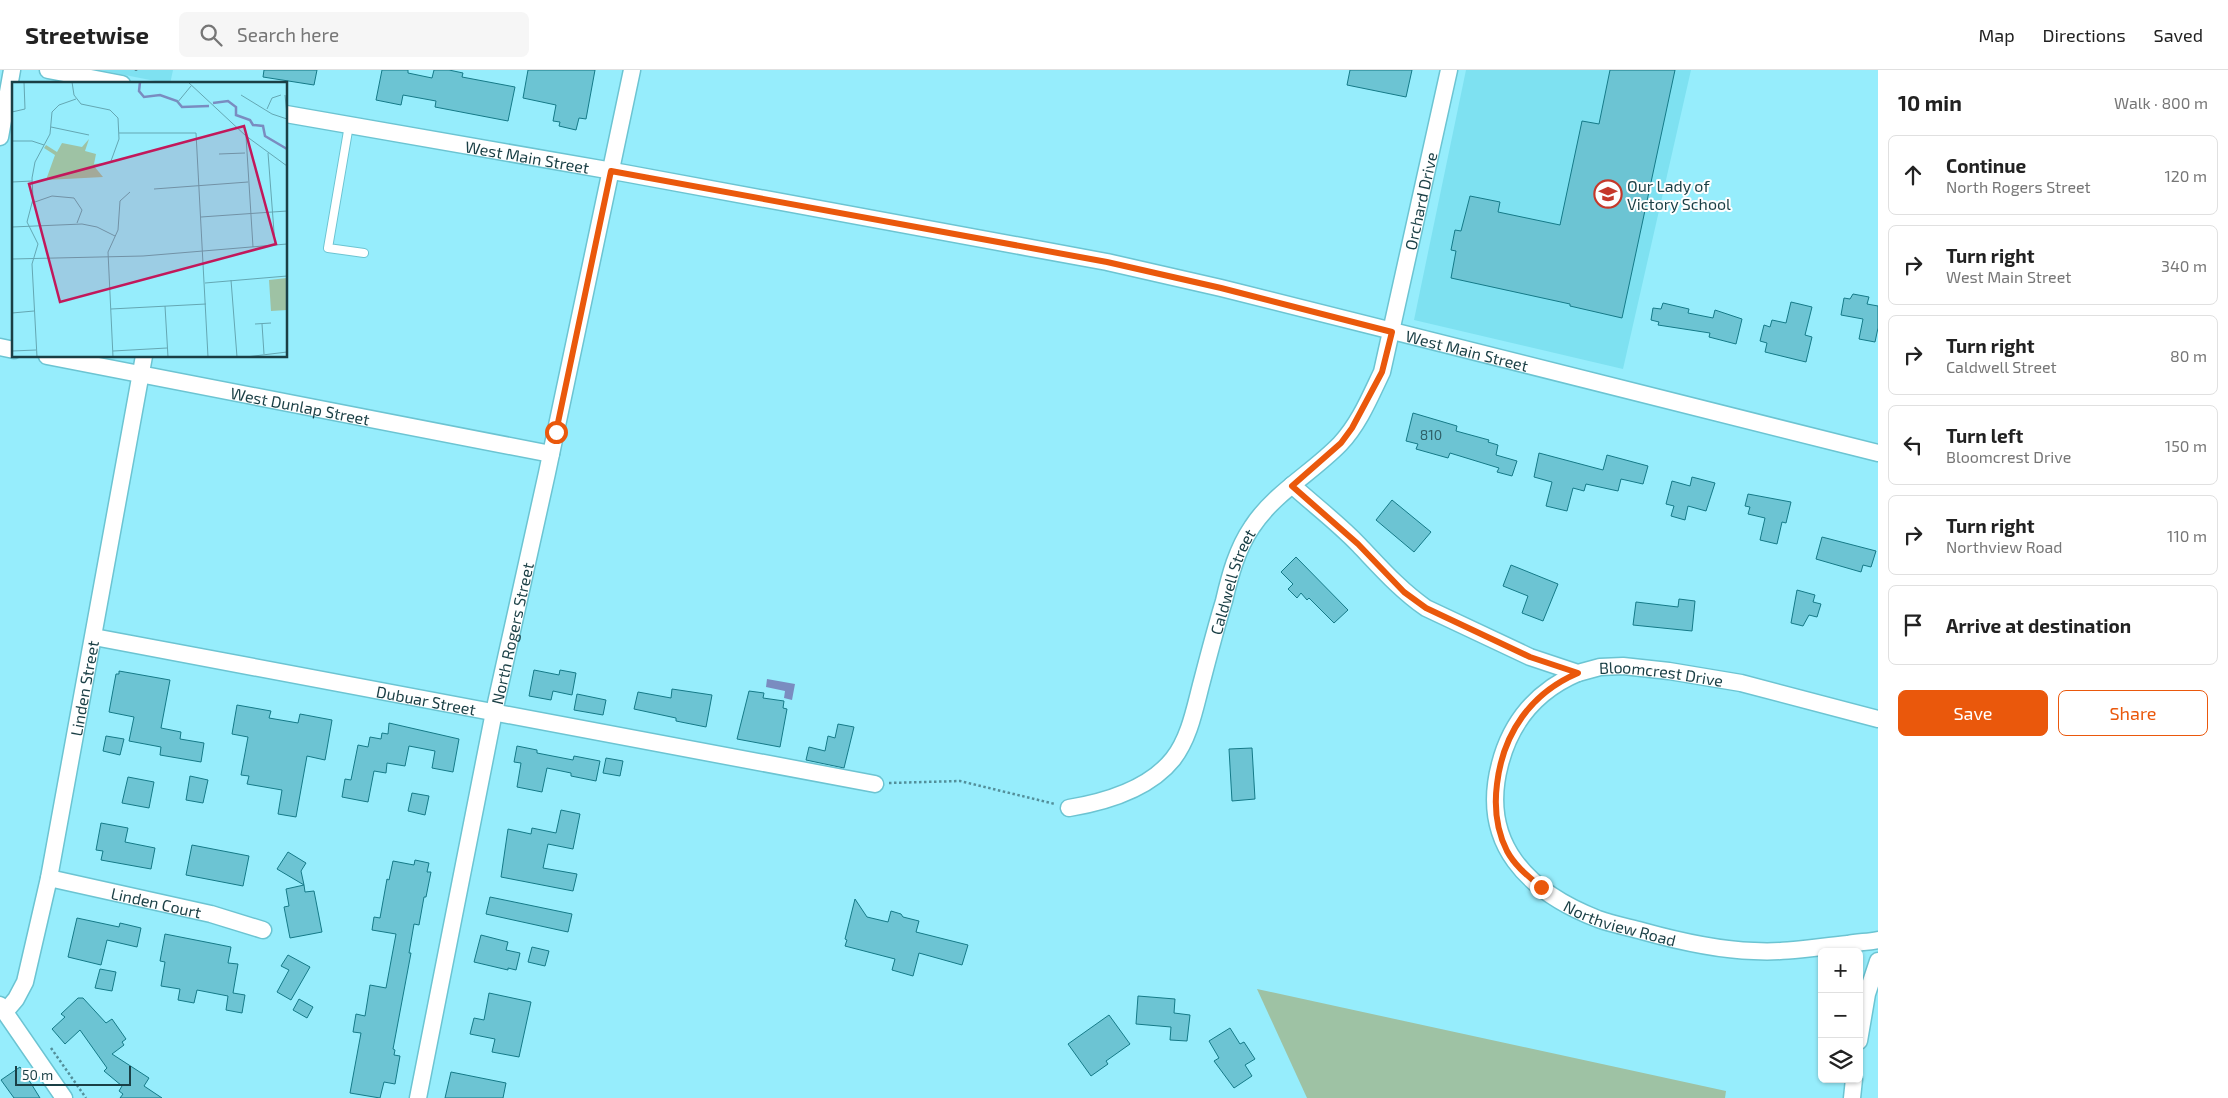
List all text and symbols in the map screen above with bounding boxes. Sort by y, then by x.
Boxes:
search box [179,12,529,57]
text: Streetwise [25,20,149,49]
icon: search [197,21,225,49]
text: Search here [237,23,339,46]
text: Map [1978,24,2015,46]
text: Directions [2043,24,2126,46]
text: Saved [2154,24,2203,46]
inset map [12,82,288,358]
text: 10 min [1898,90,1962,115]
text: Walk · 800 m [2114,93,2208,112]
street label: West Main Street [464,136,591,176]
street label: Orchard Drive [1400,150,1440,252]
text: Continue [1946,154,2026,177]
icon: ahead [1899,161,1927,189]
text: 120 m [2164,166,2207,185]
place label: Our Lady of Victory School [1627,176,1731,213]
text: North Rogers Street [1946,177,2091,196]
school or university icon: Our Lady of Victory School [1593,179,1623,209]
text: Turn right [1946,244,2034,267]
icon: right [1899,251,1927,279]
text: 340 m [2161,256,2207,275]
text: West Main Street [1946,267,2071,286]
street label: West Main Street [1404,325,1530,374]
text: Turn right [1946,334,2034,357]
icon: right [1899,341,1927,369]
text: 80 m [2170,346,2207,365]
text: Caldwell Street [1946,357,2057,376]
street label: West Dunlap Street [229,382,371,428]
route start [545,421,568,444]
text: Turn left [1946,424,2023,447]
house number: 810 [1420,426,1442,443]
icon: left [1899,431,1927,459]
text: 150 m [2165,436,2207,455]
text: Bloomcrest Drive [1946,447,2071,466]
text: Turn right [1946,514,2034,537]
icon: right [1899,521,1927,549]
street label: Caldwell Street [1205,525,1258,637]
text: 110 m [2167,526,2207,545]
text: Northview Road [1946,537,2063,556]
street label: North Rogers Street [486,561,536,706]
icon: arrive [1899,611,1927,639]
text: Arrive at destination [1946,614,2131,637]
street label: Linden Street [66,639,102,737]
street label: Bloomcrest Drive [1598,657,1725,689]
street label: Dubuar Street [375,681,478,718]
button: Save [1898,690,2048,736]
button: Share [2058,690,2208,736]
route end [1530,876,1553,899]
street label: Linden Court [109,883,203,921]
street label: Northview Road [1561,895,1678,949]
map controls [1818,948,1863,1083]
button: + [1818,948,1863,993]
button: − [1818,993,1863,1038]
button: layers [1818,1038,1863,1083]
scale bar [15,1063,131,1086]
text: 50 m [22,1066,53,1083]

